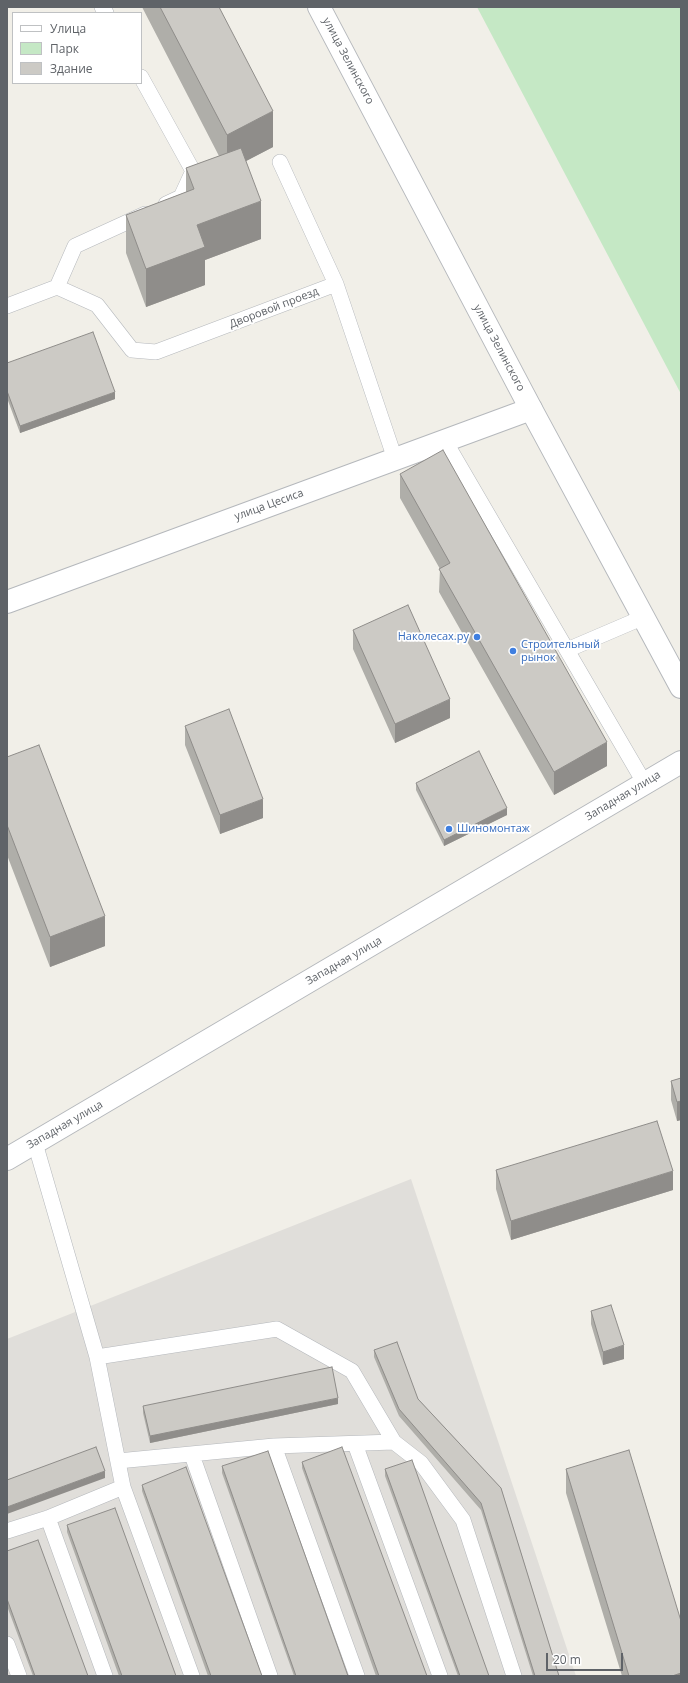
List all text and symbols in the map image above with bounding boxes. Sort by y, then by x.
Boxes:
legend [12,12,142,84]
street label: улица Зелинского [320,15,376,107]
text: Улица [50,20,86,37]
text: Парк [50,40,79,57]
text: Здание [50,60,93,77]
street label: Дворовой проезд [227,285,321,331]
street label: улица Зелинского [471,302,527,394]
street label: улица Цесиса [233,486,305,524]
place label: Наколесах.ру [398,630,469,644]
marker: Наколесах.ру [472,632,482,642]
place label: Строительный рынок [521,638,600,664]
marker: Строительный рынок [508,646,518,656]
street label: Западная улица [583,768,663,824]
place label: Шиномонтаж [457,822,530,836]
marker: Шиномонтаж [444,824,454,834]
street label: Западная улица [304,934,384,988]
street label: Западная улица [25,1098,105,1152]
scale bar [548,1645,625,1671]
text: 20 m [553,1651,581,1668]

